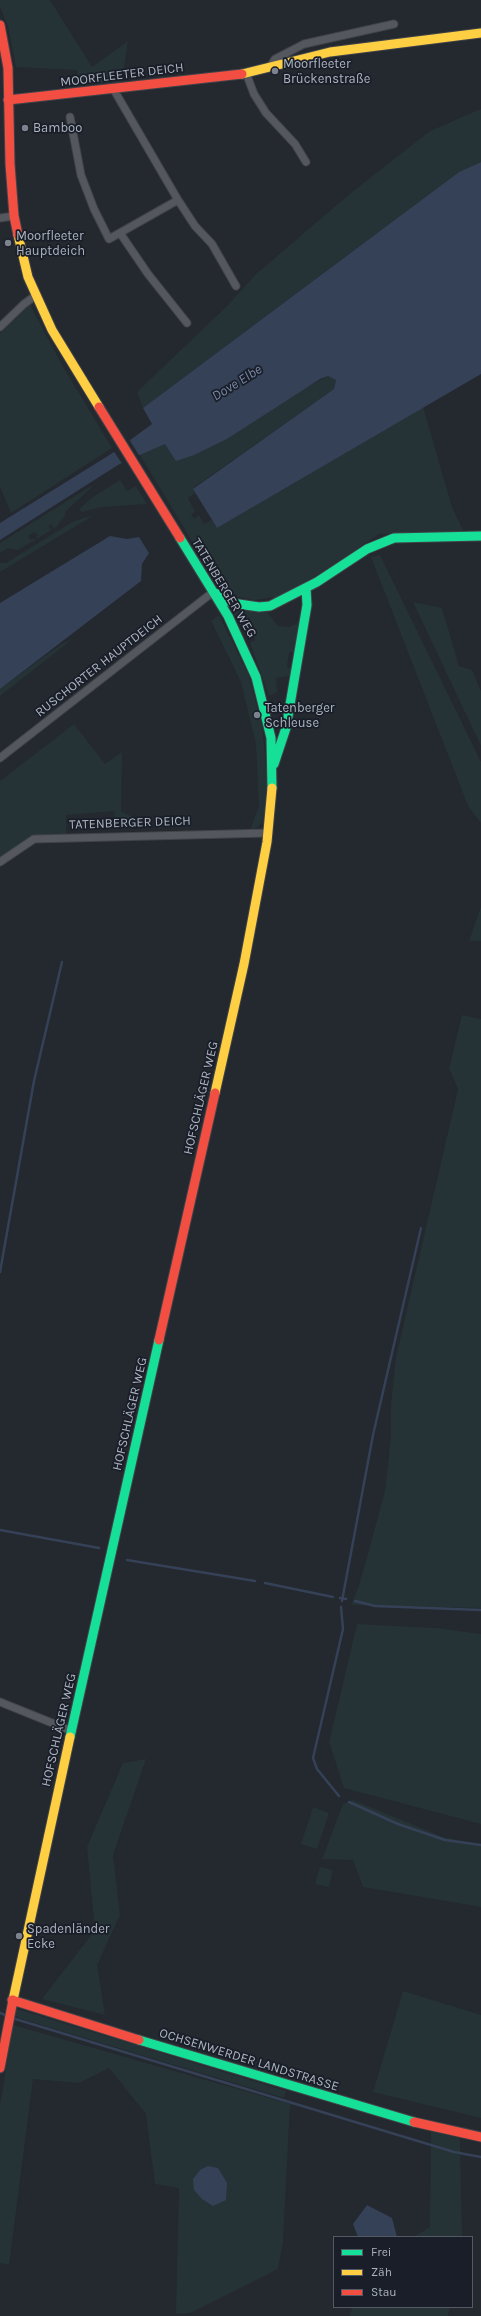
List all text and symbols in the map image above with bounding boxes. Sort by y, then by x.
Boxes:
place label: Moorfleeter Brückenstraße [283,56,370,87]
street label: MOORFLEETER DEICH [59,60,185,90]
marker: Moorfleeter Brückenstraße [270,66,280,76]
place label: Bamboo [33,120,82,136]
marker: Bamboo [20,123,30,133]
place label: Moorfleeter Hauptdeich [16,228,85,259]
marker: Moorfleeter Hauptdeich [3,238,13,248]
water label: Dove Elbe [209,361,265,405]
street label: TATENBERGER WEG [188,536,260,640]
street label: RUSCHORTER HAUPTDEICH [32,612,166,720]
place label: Tatenberger Schleuse [265,700,335,731]
marker: Tatenberger Schleuse [252,710,262,720]
street label: TATENBERGER DEICH [69,813,191,833]
street label: HOFSCHLÄGER WEG [180,1040,222,1156]
street label: HOFSCHLÄGER WEG [109,1356,151,1472]
street label: HOFSCHLÄGER WEG [38,1672,80,1788]
place label: Spadenländer Ecke [27,1921,110,1952]
marker: Spadenländer Ecke [14,1931,24,1941]
street label: OCHSENWERDER LANDSTRASSE [157,2025,341,2095]
legend [333,2236,473,2308]
text: Frei [371,2245,391,2259]
text: Zäh [371,2265,392,2279]
text: Stau [371,2285,397,2299]

